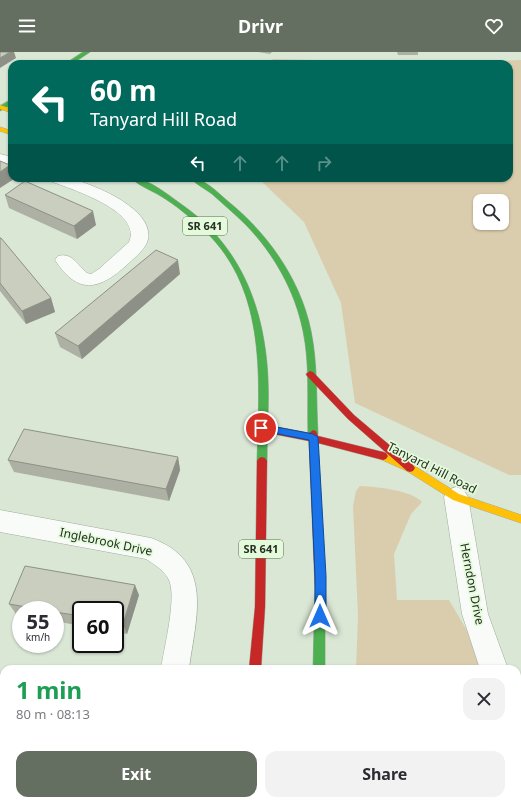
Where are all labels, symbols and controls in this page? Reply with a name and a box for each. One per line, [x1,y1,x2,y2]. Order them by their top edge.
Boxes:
text: Drivr [238,14,283,38]
icon: menu [16,15,38,37]
icon: heart [483,15,505,37]
text: 60 m [90,71,157,109]
icon: left [24,76,76,128]
text: Tanyard Hill Road [90,107,237,131]
icon: left [187,152,209,174]
icon: ahead [229,152,251,174]
icon: ahead [271,152,293,174]
icon: right [313,152,335,174]
map controls [473,194,509,230]
button: search [473,194,509,230]
road number: SR 641 [183,217,227,235]
pin [244,411,278,445]
icon: arrive [250,417,272,439]
street label: Tanyard Hill Road [385,438,480,497]
street label: Inglebrook Drive [58,523,154,560]
road number: SR 641 [239,540,283,558]
street label: Herndon Drive [456,542,489,626]
position arrow [299,595,341,637]
speed limit sign: 60 [72,601,124,653]
text: 55 [27,608,49,635]
text: km/h [26,630,50,644]
text: 1 min [16,673,82,706]
button: close [463,678,505,720]
text: 80 m · 08:13 [16,705,90,723]
button: Exit [16,751,257,797]
button: Share [265,751,505,797]

